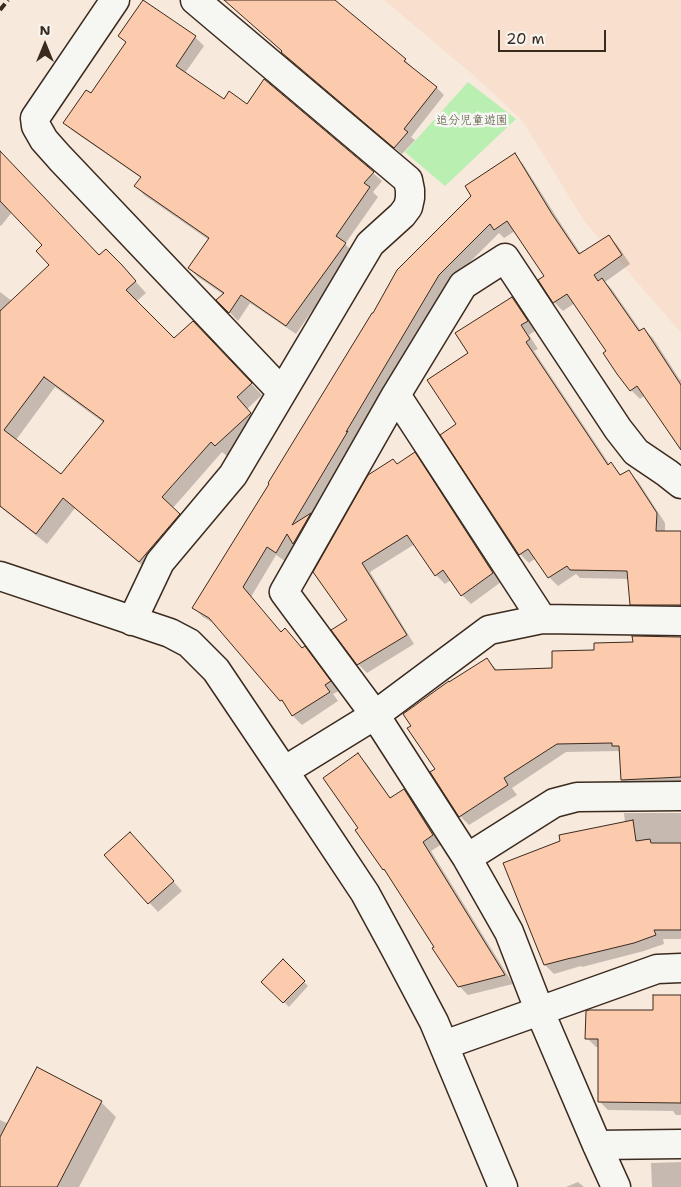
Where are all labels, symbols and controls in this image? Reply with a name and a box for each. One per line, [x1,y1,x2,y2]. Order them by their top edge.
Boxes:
north arrow [20,20,70,70]
scale bar [501,20,608,52]
text: N [39,21,51,39]
text: 20 m [506,29,545,49]
park label: 追分児童遊園 [436,114,508,128]

